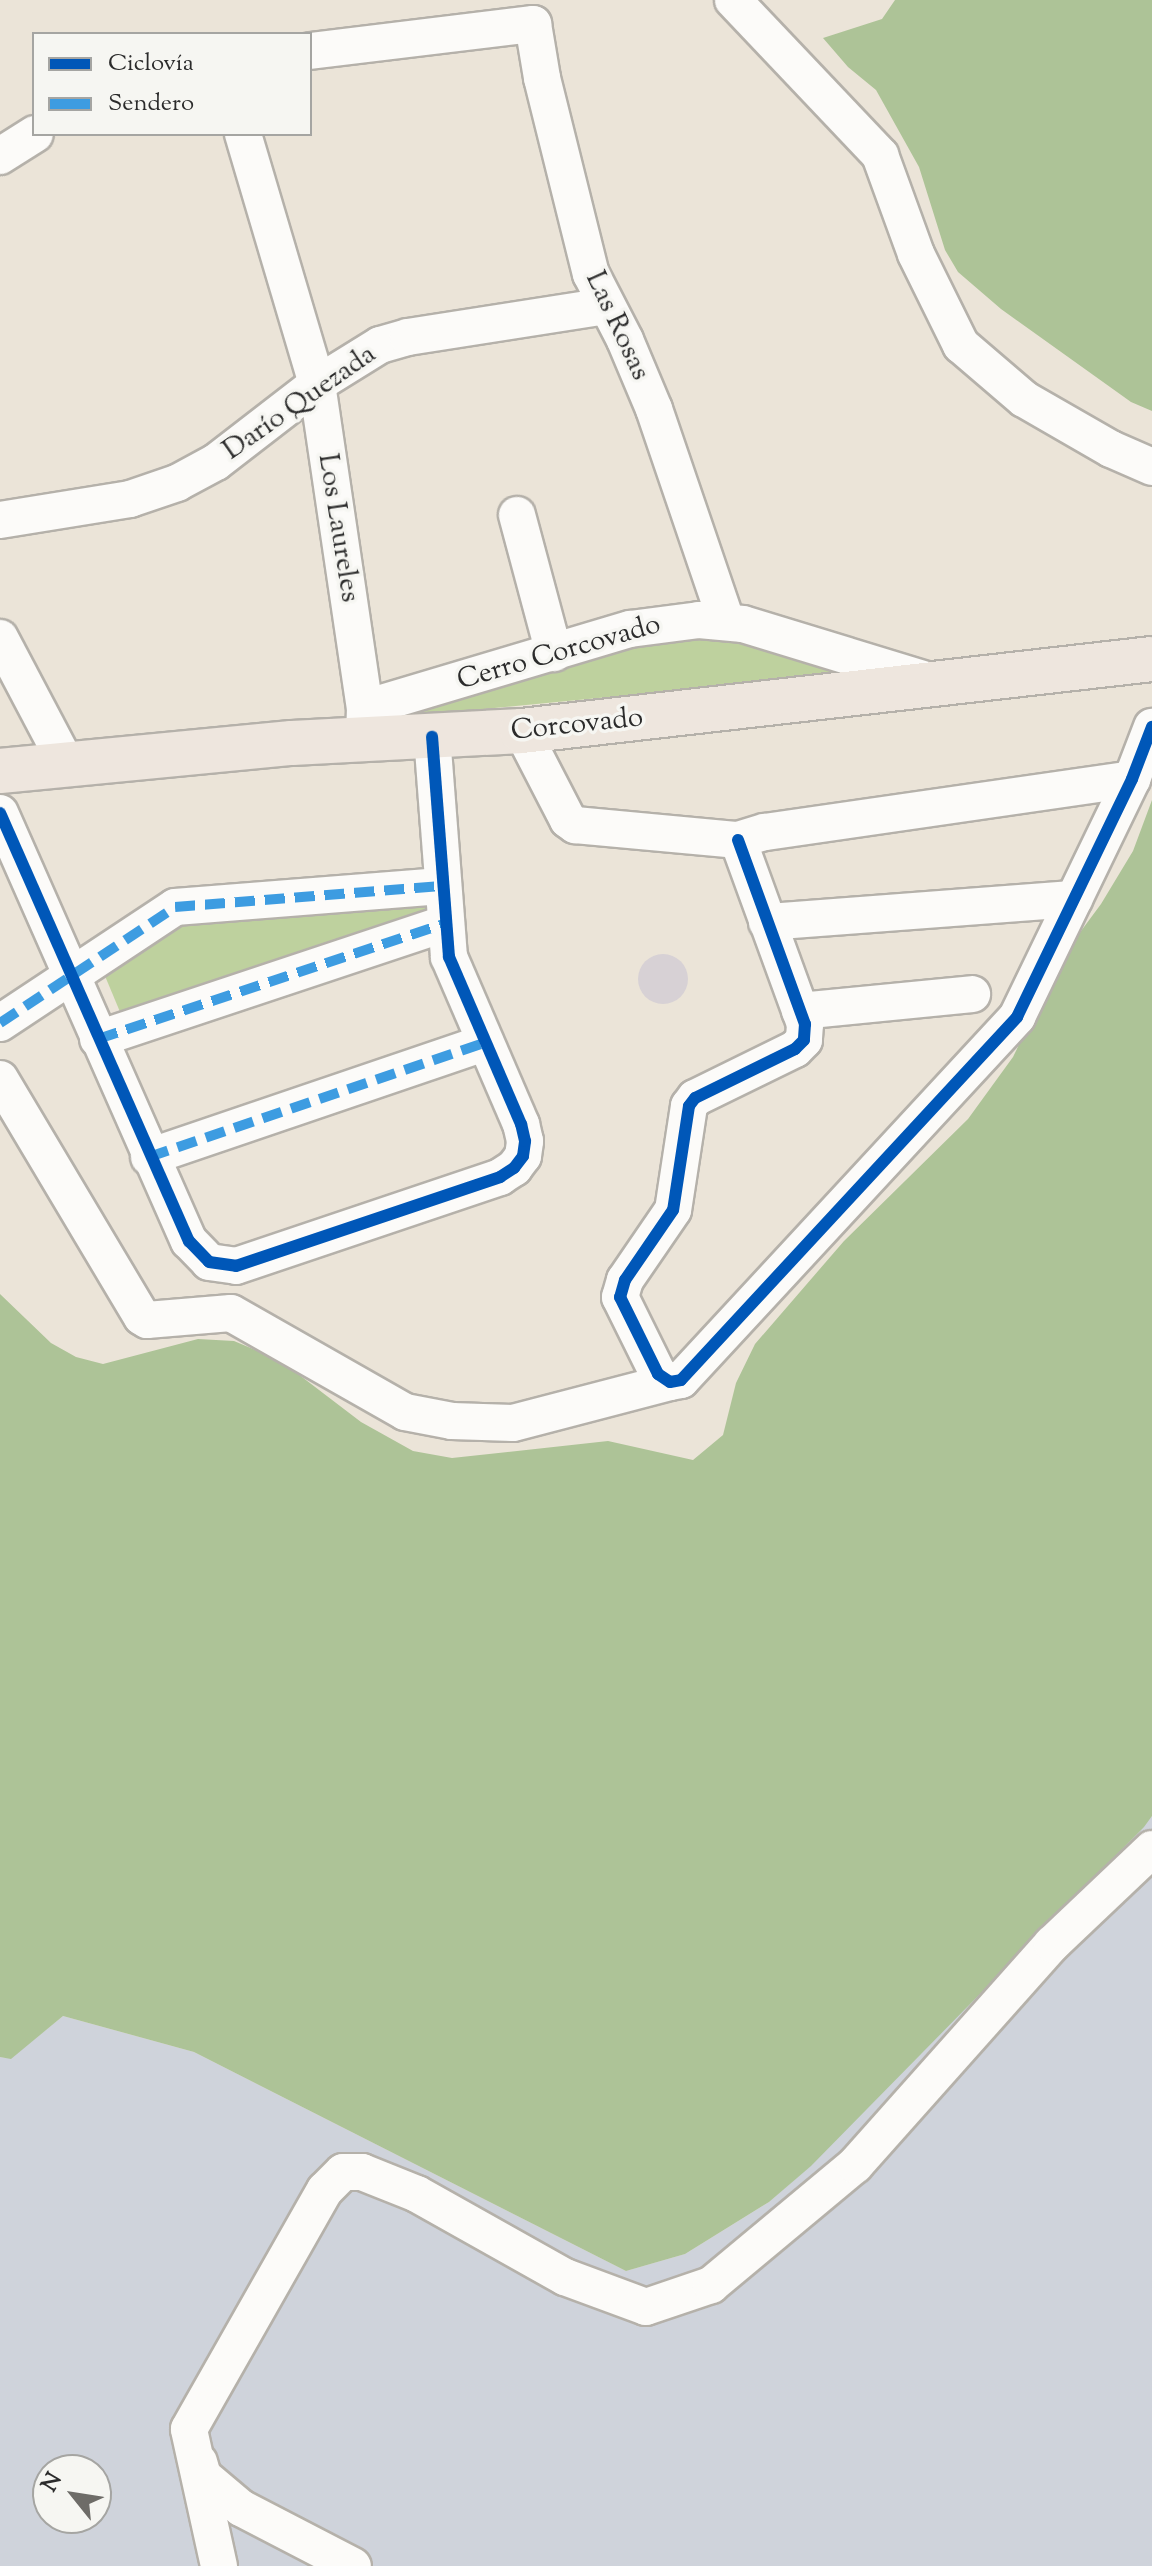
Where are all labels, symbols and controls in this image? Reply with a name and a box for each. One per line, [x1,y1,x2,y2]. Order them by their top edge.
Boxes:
legend [32,32,312,136]
text: Ciclovía [108,47,194,81]
text: Sendero [108,87,194,121]
street label: Las Rosas [577,266,657,386]
street label: Darío Quezada [217,338,383,468]
street label: Los Laureles [310,451,366,605]
street label: Cerro Corcovado [453,608,665,698]
street label: Corcovado [509,701,645,749]
north arrow [32,2454,112,2534]
text: N [35,2467,71,2499]

